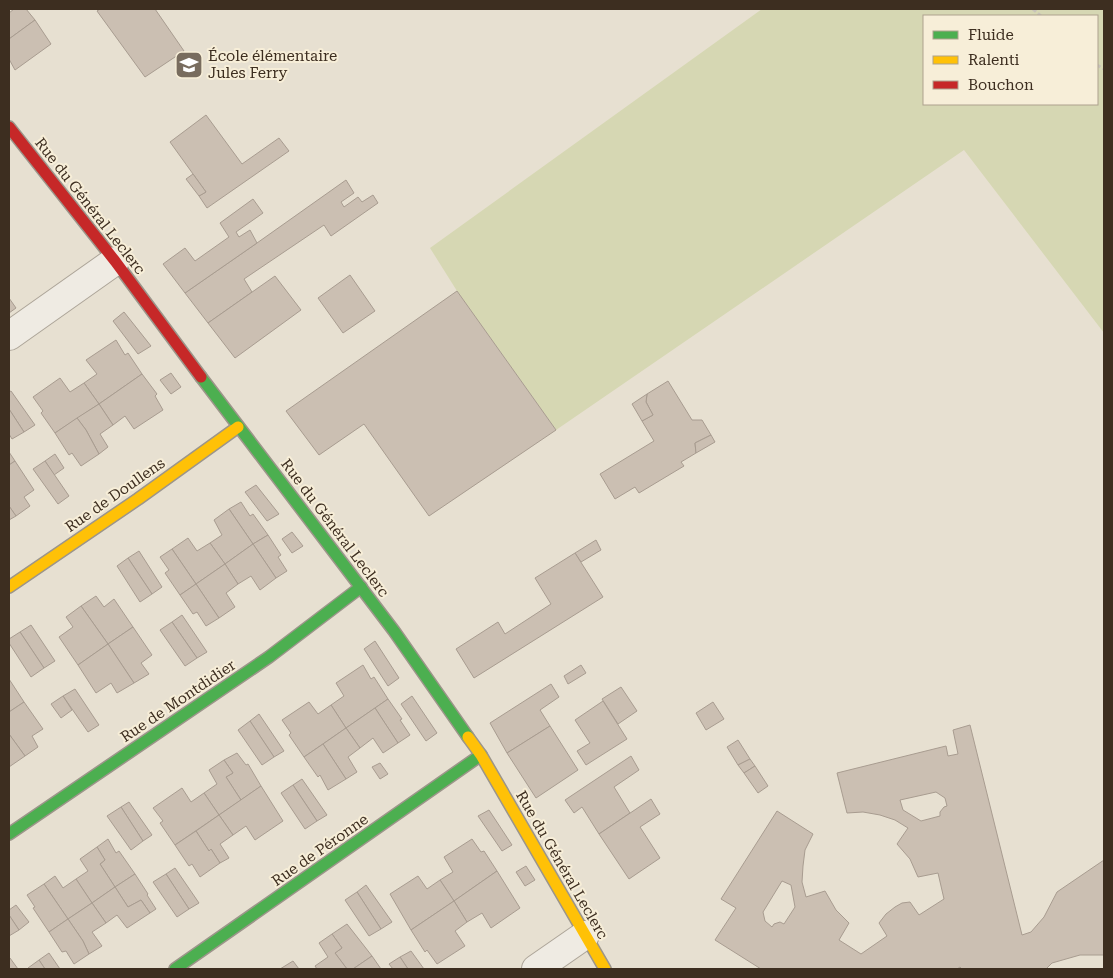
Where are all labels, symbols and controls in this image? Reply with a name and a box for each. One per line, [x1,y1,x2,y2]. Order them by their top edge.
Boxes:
legend [923,15,1098,105]
text: Fluide [968,26,1014,44]
place label: École élémentaire Jules Ferry [208,47,337,82]
school or university icon: École élémentaire Jules Ferry [174,50,204,80]
text: Ralenti [968,51,1020,69]
text: Bouchon [968,76,1034,94]
street label: Rue du Général Leclerc [31,134,149,278]
street label: Rue de Doullens [62,454,168,536]
street label: Rue du Général Leclerc [277,455,393,601]
street label: Rue de Montdidier [117,656,239,746]
street label: Rue du Général Leclerc [512,788,612,942]
street label: Rue de Péronne [268,810,372,890]

